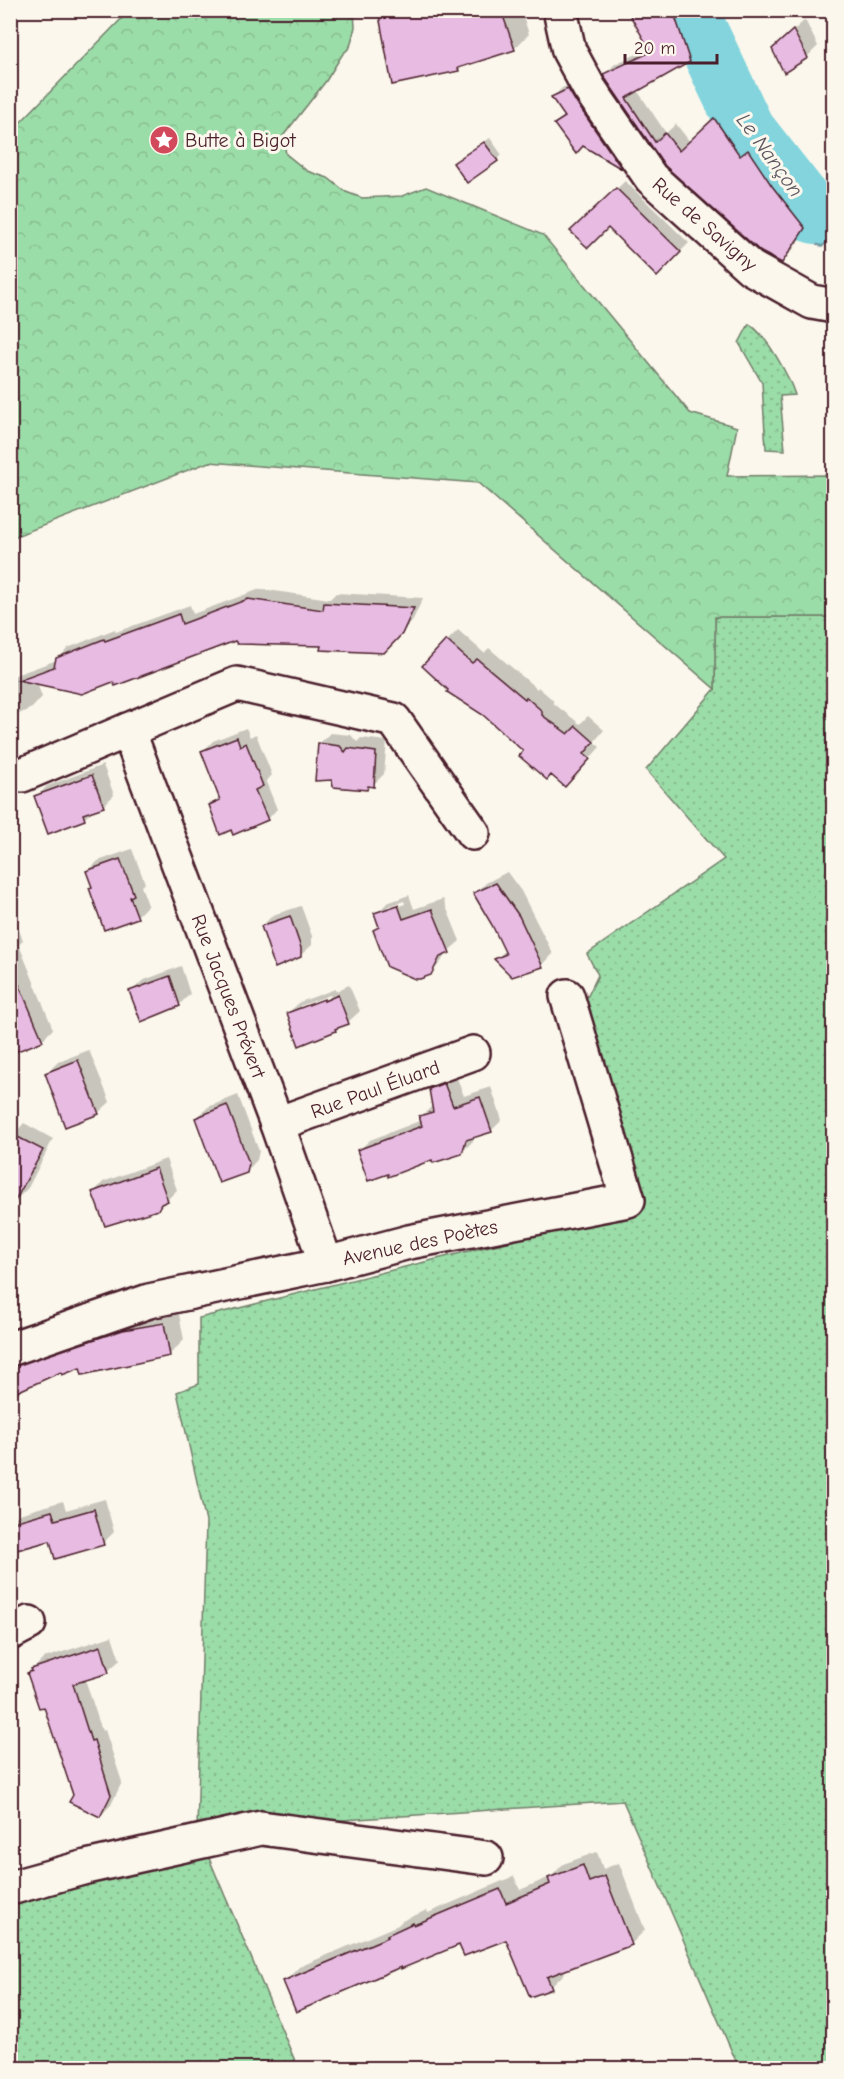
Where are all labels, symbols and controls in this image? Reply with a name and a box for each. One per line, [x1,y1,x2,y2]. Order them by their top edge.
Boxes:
scale bar [625,27,716,65]
text: 20 m [634,38,675,59]
water label: Le Nançon [732,109,808,201]
place icon: Butte à Bigot [148,124,180,156]
place label: Butte à Bigot [185,129,297,152]
street label: Rue de Savigny [648,173,762,276]
street label: Rue Jacques Prévert [187,911,271,1083]
street label: Rue Paul Éluard [307,1055,443,1123]
street label: Avenue des Poètes [341,1215,500,1270]

